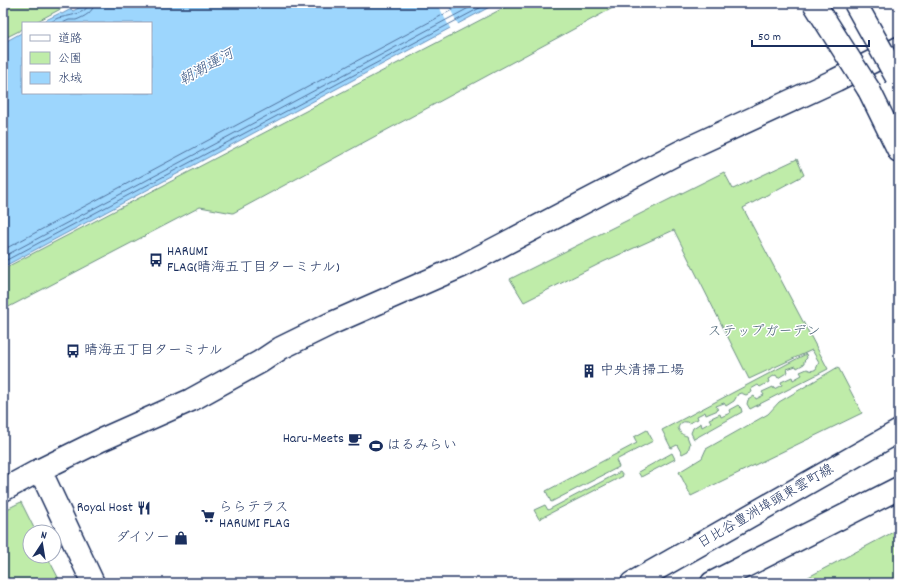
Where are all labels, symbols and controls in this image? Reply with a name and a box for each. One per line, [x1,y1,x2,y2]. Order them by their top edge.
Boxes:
legend [22,22,152,94]
scale bar [752,22,869,48]
text: 50 m [758,29,781,46]
text: 道路 [58,31,82,48]
water label: 朝潮運河 [175,43,240,92]
text: 公園 [58,51,82,68]
text: 水域 [58,71,82,88]
place label: HARUMI FLAG(晴海五丁目ターミナル) [167,242,340,278]
bus stop icon: HARUMI FLAG(晴海五丁目ターミナル) [148,252,164,268]
park label: ステップガーデン [708,322,820,342]
place label: 晴海五丁目ターミナル [84,341,223,361]
bus stop icon: 晴海五丁目ターミナル [65,343,81,359]
place label: 中央清掃工場 [600,361,684,381]
building icon: 中央清掃工場 [581,363,597,379]
place label: Haru-Meets [283,429,344,449]
cafe icon: Haru-Meets [347,431,363,447]
place label: はるみらい [387,436,457,456]
sports icon: はるみらい [368,438,384,454]
street label: 日比谷豊洲埠頭東雲町線 [694,460,838,554]
place label: Royal Host [77,498,133,518]
place label: ららテラス HARUMI FLAG [219,498,290,534]
restaurant icon: Royal Host [136,500,152,516]
supermarket icon: ららテラス HARUMI FLAG [200,508,216,524]
north arrow [22,524,62,564]
text: N [39,528,49,545]
place label: ダイソー [115,528,170,548]
shop icon: ダイソー [173,530,189,546]

